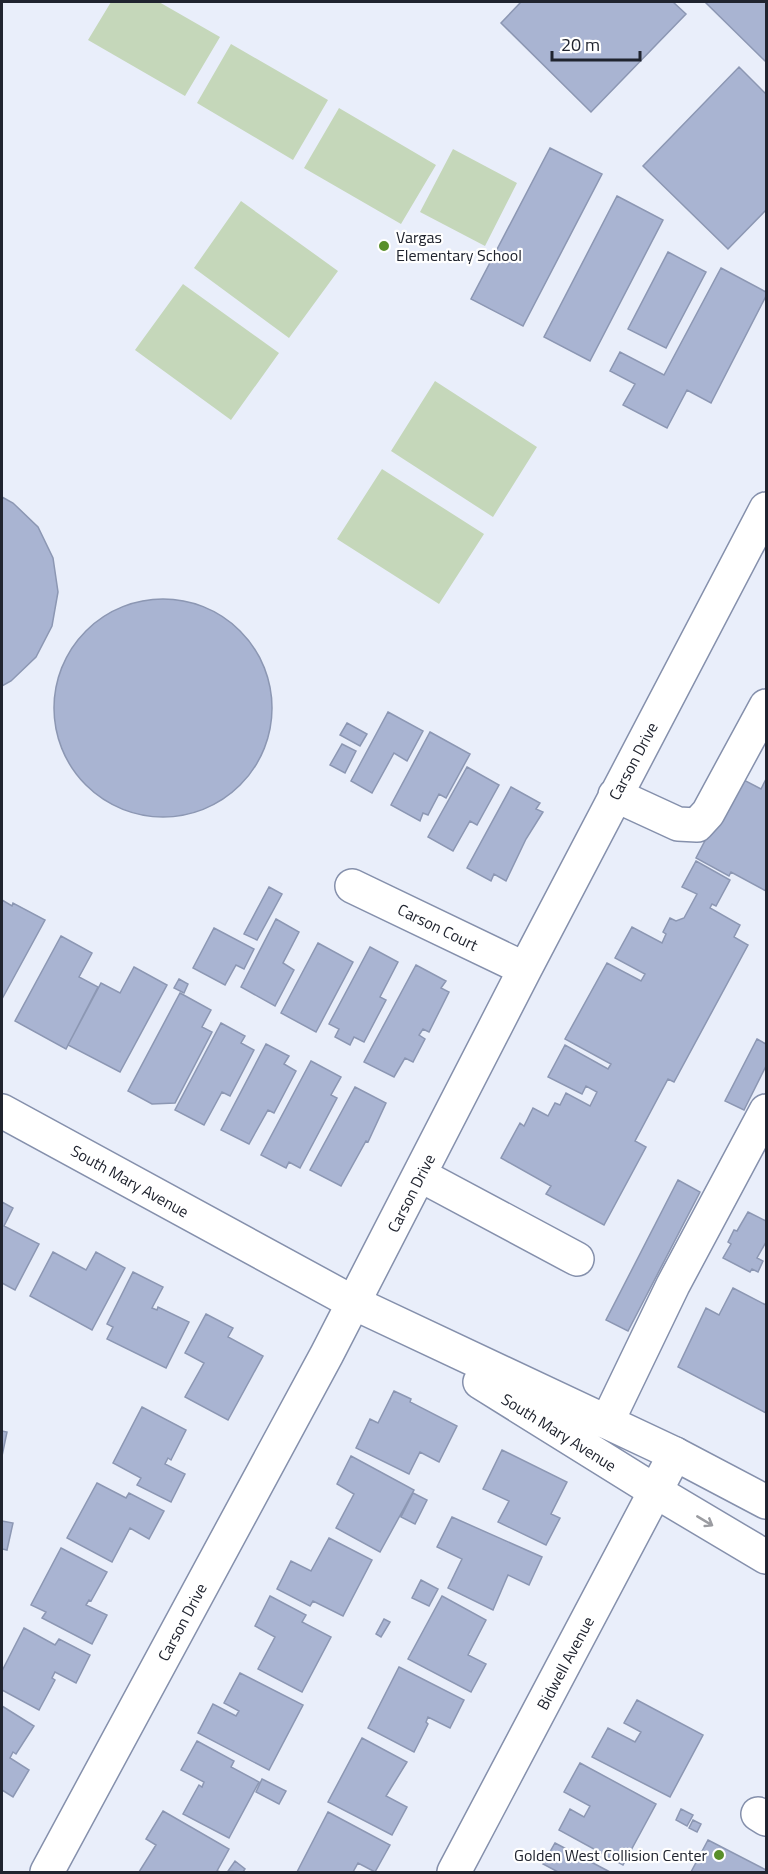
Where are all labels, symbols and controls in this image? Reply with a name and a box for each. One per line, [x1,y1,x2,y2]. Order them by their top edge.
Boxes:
scale bar [552,24,640,62]
text: 20 m [561,31,600,58]
place label: Vargas Elementary School [396,225,522,267]
marker: Vargas Elementary School [377,239,391,253]
street label: Carson Drive [602,718,664,804]
street label: Carson Court [394,897,483,957]
street label: South Mary Avenue [67,1139,193,1223]
street label: Carson Drive [381,1150,441,1236]
street label: South Mary Avenue [497,1387,621,1477]
one-way arrow [696,1515,713,1527]
street label: Carson Drive [151,1579,213,1665]
street label: Bidwell Avenue [530,1612,600,1714]
place label: Golden West Collision Center [514,1843,707,1867]
marker: Golden West Collision Center [712,1848,726,1862]

